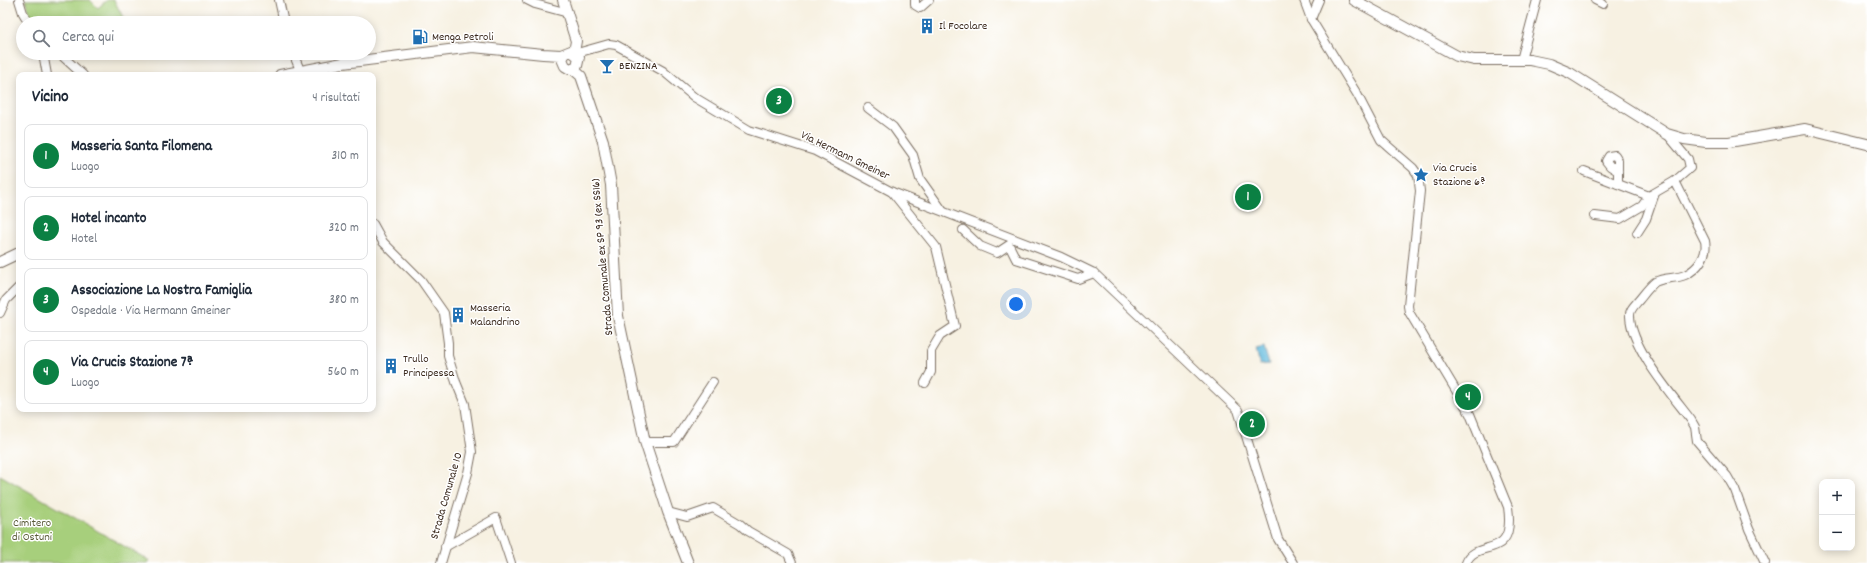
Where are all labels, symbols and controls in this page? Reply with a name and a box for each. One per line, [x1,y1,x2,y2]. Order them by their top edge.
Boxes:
search box [16,16,376,60]
building icon: Il Focolare [918,17,936,35]
place label: Il Focolare [939,18,987,35]
icon: search [30,27,52,49]
text: Cerca qui [62,27,114,49]
fuel station icon: Menga Petroli [411,28,429,46]
place label: Menga Petroli [432,29,494,46]
bar icon: BENZINA [598,57,616,75]
place label: BENZINA [619,58,658,75]
text: Vicino [32,86,69,110]
pin: 3 [766,86,792,116]
text: 4 risultati [312,89,360,108]
street label: Via Hermann Gmeiner [798,127,893,185]
text: Masseria Santa Filomena [71,136,212,158]
text: 1 [45,147,47,166]
text: 310 m [331,147,359,166]
text: Luogo [71,158,99,177]
place label: Via Crucis Stazione 6ª [1433,160,1486,191]
place icon: Via Crucis Stazione 6ª [1412,166,1430,184]
street label: Strada Comunale ex SP 93 (ex SS16) [588,178,618,336]
pin: 1 [1235,182,1261,212]
text: Hotel incanto [71,208,146,230]
text: 2 [43,219,49,238]
text: 320 m [329,219,359,238]
text: Hotel [71,230,97,249]
text: Associazione La Nostra Famiglia [71,280,252,302]
text: 3 [43,291,49,310]
text: 380 m [329,291,359,310]
your location [1006,294,1026,314]
place label: Masseria Malandrino [470,300,520,331]
text: Ospedale · Via Hermann Gmeiner [71,302,231,321]
building icon: Masseria Malandrino [449,306,467,324]
place label: Trullo Principessa [403,351,455,382]
text: Via Crucis Stazione 7ª [71,352,194,374]
building icon: Trullo Principessa [382,357,400,375]
text: 4 [43,363,49,382]
text: 560 m [328,363,359,382]
text: Luogo [71,374,99,393]
pin: 4 [1455,382,1481,412]
pin: 2 [1239,409,1265,439]
street label: Strada Comunale 10 [426,451,468,541]
map controls [1819,479,1855,551]
button: + [1819,479,1855,515]
park label: Cimitero di Ostuni [12,515,52,546]
button: − [1819,515,1855,551]

